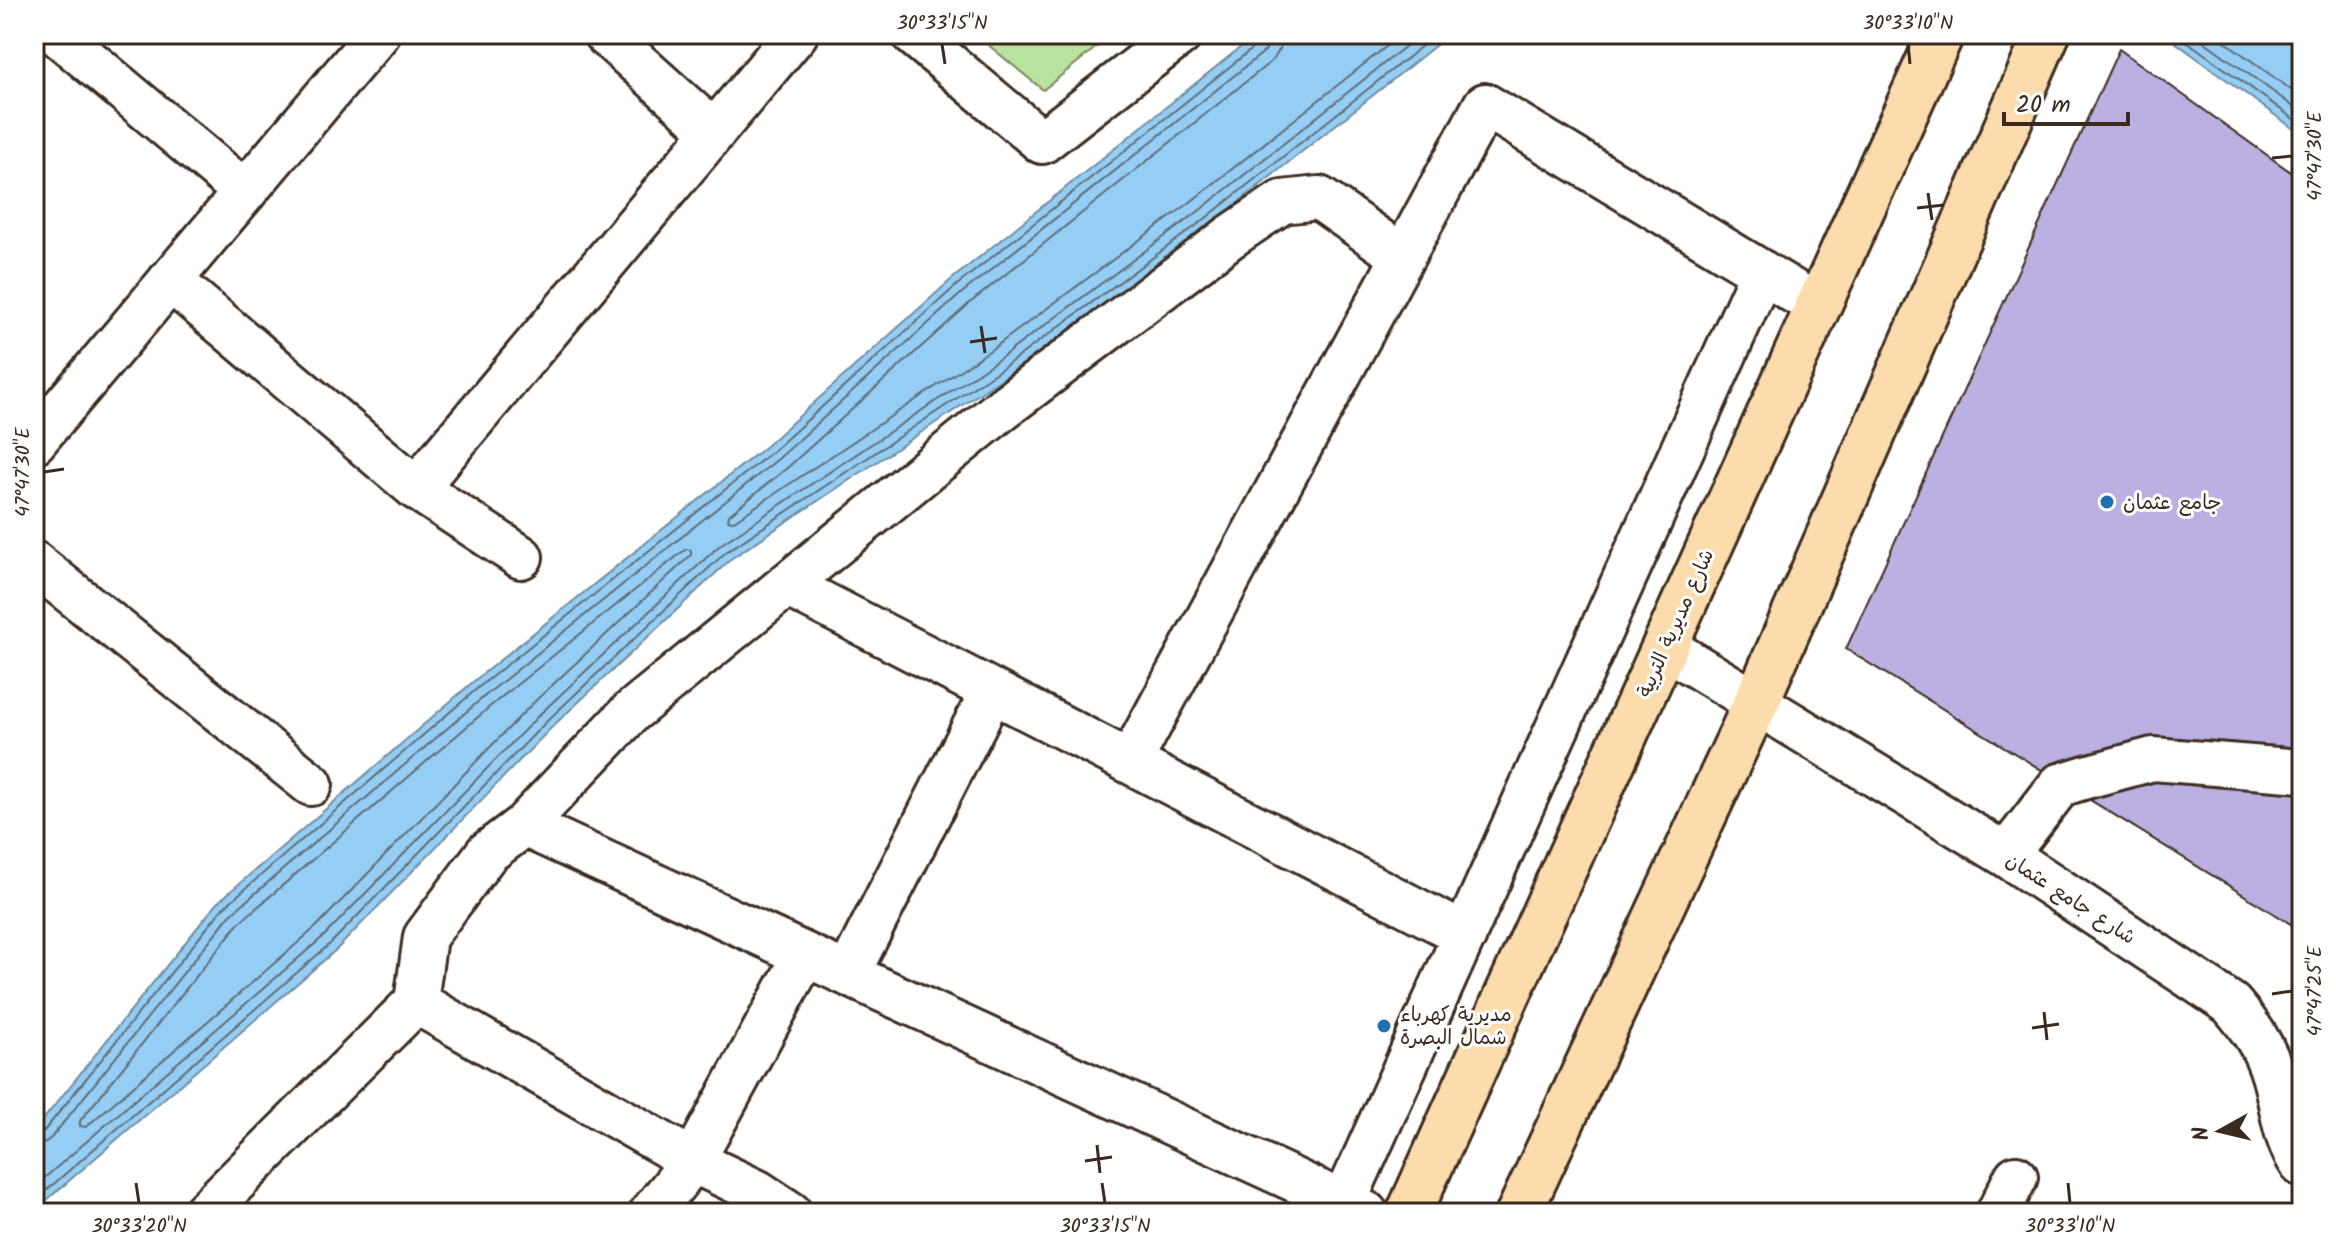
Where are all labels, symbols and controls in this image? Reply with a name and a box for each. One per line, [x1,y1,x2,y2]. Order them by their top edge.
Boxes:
text: 30°33'15"N [896,8,988,40]
text: 30°33'10"N [1863,8,1953,40]
scale bar [2004,76,2128,126]
text: 20 m [2016,86,2071,125]
text: 47°47'30"E [2300,110,2332,201]
text: 47°47'30"E [8,426,40,517]
place label: جامع عثمان [2123,488,2221,520]
marker: جامع عثمان [2098,493,2116,511]
street label: شارع مديرية التربية [1630,544,1724,703]
street label: شارع جامع عثمان [1998,846,2141,954]
text: 47°47'25"E [2300,944,2332,1036]
place label: مديرية كهرباء شمال البصرة [1400,1000,1512,1055]
marker: مديرية كهرباء شمال البصرة [1375,1017,1393,1035]
north arrow [2180,1091,2260,1171]
text: N [2184,1124,2221,1143]
text: 30°33'20"N [91,1211,187,1243]
text: 30°33'15"N [1059,1211,1151,1243]
text: 30°33'10"N [2025,1211,2115,1243]

